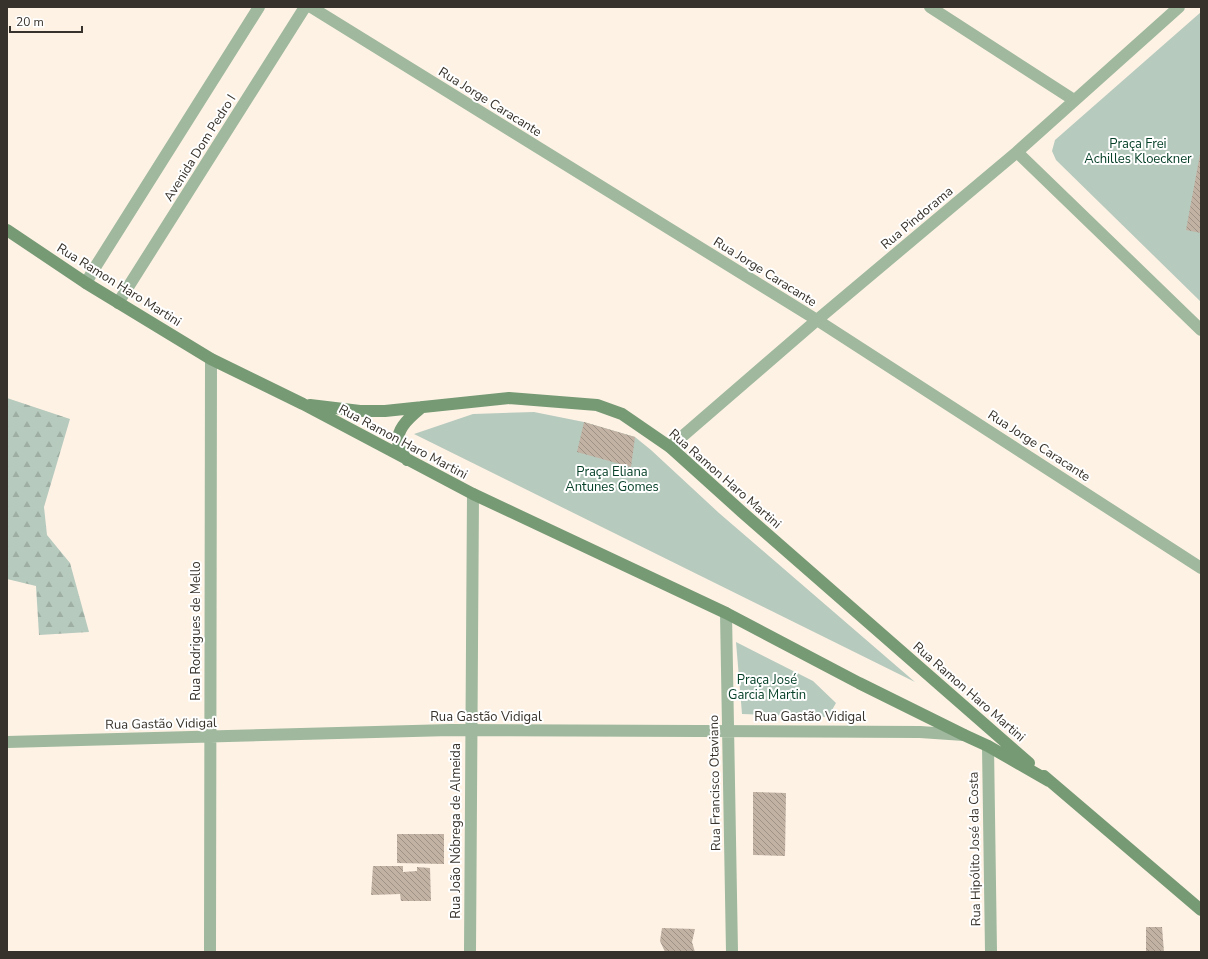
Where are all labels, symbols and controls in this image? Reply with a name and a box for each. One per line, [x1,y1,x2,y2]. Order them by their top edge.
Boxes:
scale bar [10,8,82,34]
text: 20 m [16,14,44,30]
street label: Rua Jorge Caracante [435,63,545,141]
street label: Avenida Dom Pedro I [160,91,240,205]
park label: Praça Frei Achilles Kloeckner [1084,135,1192,168]
street label: Rua Pindorama [877,182,957,254]
street label: Rua Jorge Caracante [710,233,820,311]
street label: Rua Ramon Haro Martini [53,239,185,331]
street label: Rua Ramon Haro Martini [335,400,471,484]
street label: Rua Jorge Caracante [984,406,1094,486]
street label: Rua Ramon Haro Martini [665,425,785,533]
park label: Praça Eliana Antunes Gomes [565,463,659,496]
street label: Rua Rodrigues de Mello [187,561,205,701]
street label: Rua Ramon Haro Martini [909,638,1029,746]
park label: Praça José Garcia Martin [728,671,806,704]
street label: Rua Gastão Vidigal [430,708,542,726]
street label: Rua Gastão Vidigal [754,708,866,726]
street label: Rua Gastão Vidigal [105,714,217,734]
street label: Rua Francisco Otaviano [705,715,725,851]
street label: Rua João Nóbrega de Almeida [447,743,465,919]
street label: Rua Hipólito José da Costa [965,771,985,927]

